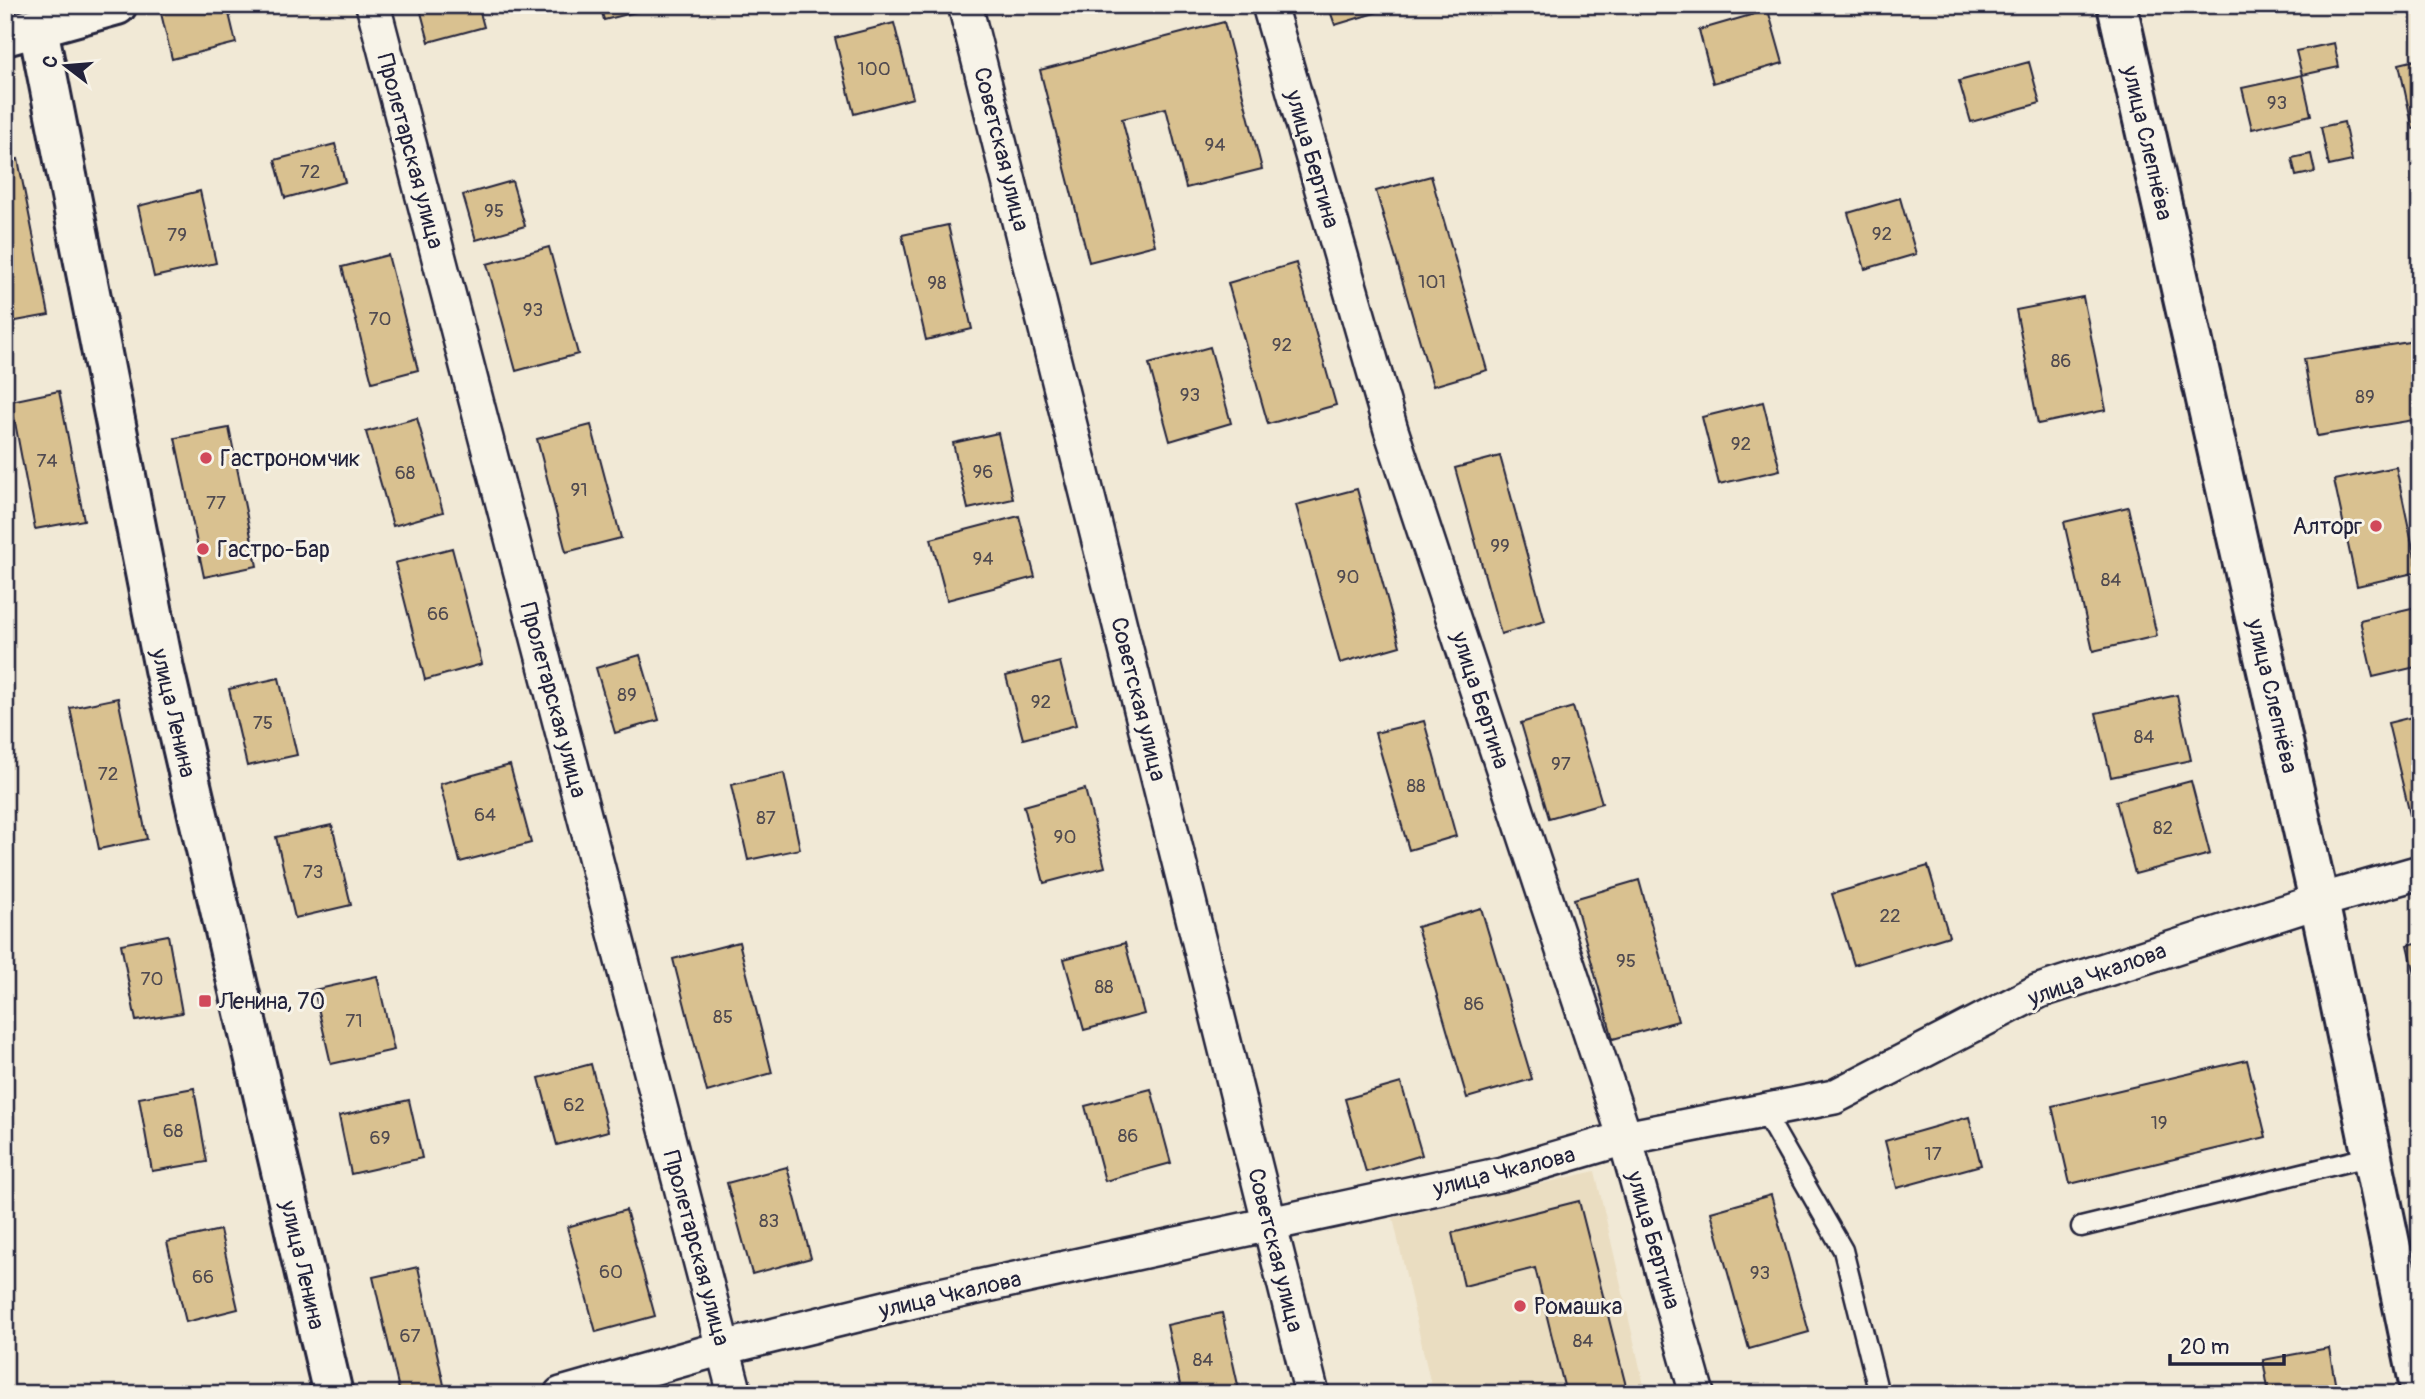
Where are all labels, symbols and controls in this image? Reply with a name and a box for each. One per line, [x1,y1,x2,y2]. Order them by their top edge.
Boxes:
north arrow [32,32,102,102]
street label: Пролетарская улица [371,50,451,252]
text: С [37,52,64,71]
house number: 100 [857,57,891,81]
street label: улица Слепнёва [2115,62,2179,223]
street label: Советская улица [967,64,1036,234]
street label: улица Бертина [1279,86,1346,231]
house number: 93 [2267,91,2287,115]
house number: 94 [1205,133,1225,157]
house number: 72 [300,160,320,184]
house number: 95 [484,199,504,223]
house number: 92 [1872,222,1892,246]
house number: 79 [167,223,187,247]
house number: 101 [1418,270,1446,294]
house number: 98 [927,271,947,295]
house number: 93 [523,298,543,322]
house number: 70 [368,307,392,331]
house number: 92 [1272,333,1292,357]
house number: 86 [2051,349,2071,373]
house number: 93 [1180,383,1200,407]
house number: 89 [2355,385,2375,409]
house number: 92 [1731,432,1751,456]
place label: Гастрономчик [220,444,361,473]
house number: 74 [36,449,58,473]
marker: Гастрономчик [198,450,214,466]
house number: 96 [973,460,993,484]
house number: 68 [395,461,415,485]
house number: 91 [570,478,588,502]
house number: 77 [206,491,226,515]
place label: Алторг [2292,512,2362,541]
marker: Алторг [2368,518,2384,534]
house number: 99 [1490,534,1510,558]
place label: Гастро-Бар [217,535,330,564]
marker: Гастро-Бар [195,541,211,557]
house number: 94 [973,547,993,571]
house number: 90 [1337,565,1359,589]
house number: 84 [2101,568,2121,592]
street label: Пролетарская улица [514,599,594,801]
house number: 66 [427,602,449,626]
street label: Советская улица [1104,614,1173,784]
street label: улица Слепнёва [2240,615,2304,776]
street label: улица Бертина [1444,627,1516,772]
street label: улица Ленина [144,645,202,780]
house number: 89 [617,683,637,707]
house number: 92 [1031,690,1051,714]
house number: 75 [253,711,273,735]
house number: 84 [2134,725,2154,749]
house number: 97 [1551,752,1571,776]
house number: 72 [98,762,118,786]
house number: 88 [1406,774,1426,798]
house number: 64 [474,803,496,827]
house number: 87 [756,806,776,830]
house number: 82 [2153,816,2173,840]
house number: 90 [1054,825,1076,849]
house number: 73 [303,860,323,884]
house number: 22 [1879,904,1901,928]
street label: улица Чкалова [2023,936,2170,1013]
house number: 95 [1616,949,1636,973]
house number: 70 [140,967,164,991]
house number: 88 [1094,975,1114,999]
place label: Ленина, 70 [218,987,325,1016]
house number: 86 [1464,992,1484,1016]
marker: Ленина, 70 [197,993,213,1009]
house number: 85 [713,1005,733,1029]
house number: 71 [345,1009,363,1033]
house number: 62 [563,1093,585,1117]
house number: 19 [2150,1111,2168,1135]
house number: 68 [163,1119,183,1143]
house number: 86 [1118,1124,1138,1148]
house number: 69 [370,1126,390,1150]
street label: улица Чкалова [1429,1140,1578,1203]
house number: 17 [1924,1142,1942,1166]
street label: Пролетарская улица [657,1147,737,1349]
street label: Советская улица [1241,1165,1310,1335]
street label: улица Бертина [1620,1167,1687,1312]
street label: улица Ленина [273,1197,331,1332]
house number: 83 [759,1209,779,1233]
house number: 60 [599,1260,623,1284]
house number: 93 [1750,1261,1770,1285]
street label: улица Чкалова [875,1264,1024,1325]
house number: 66 [192,1265,214,1289]
place label: Ромашка [1534,1292,1622,1321]
marker: Ромашка [1512,1298,1528,1314]
scale bar [2170,1322,2283,1366]
house number: 67 [400,1324,420,1348]
house number: 84 [1573,1329,1593,1353]
text: 20 m [2180,1334,2229,1361]
house number: 84 [1193,1348,1213,1372]

